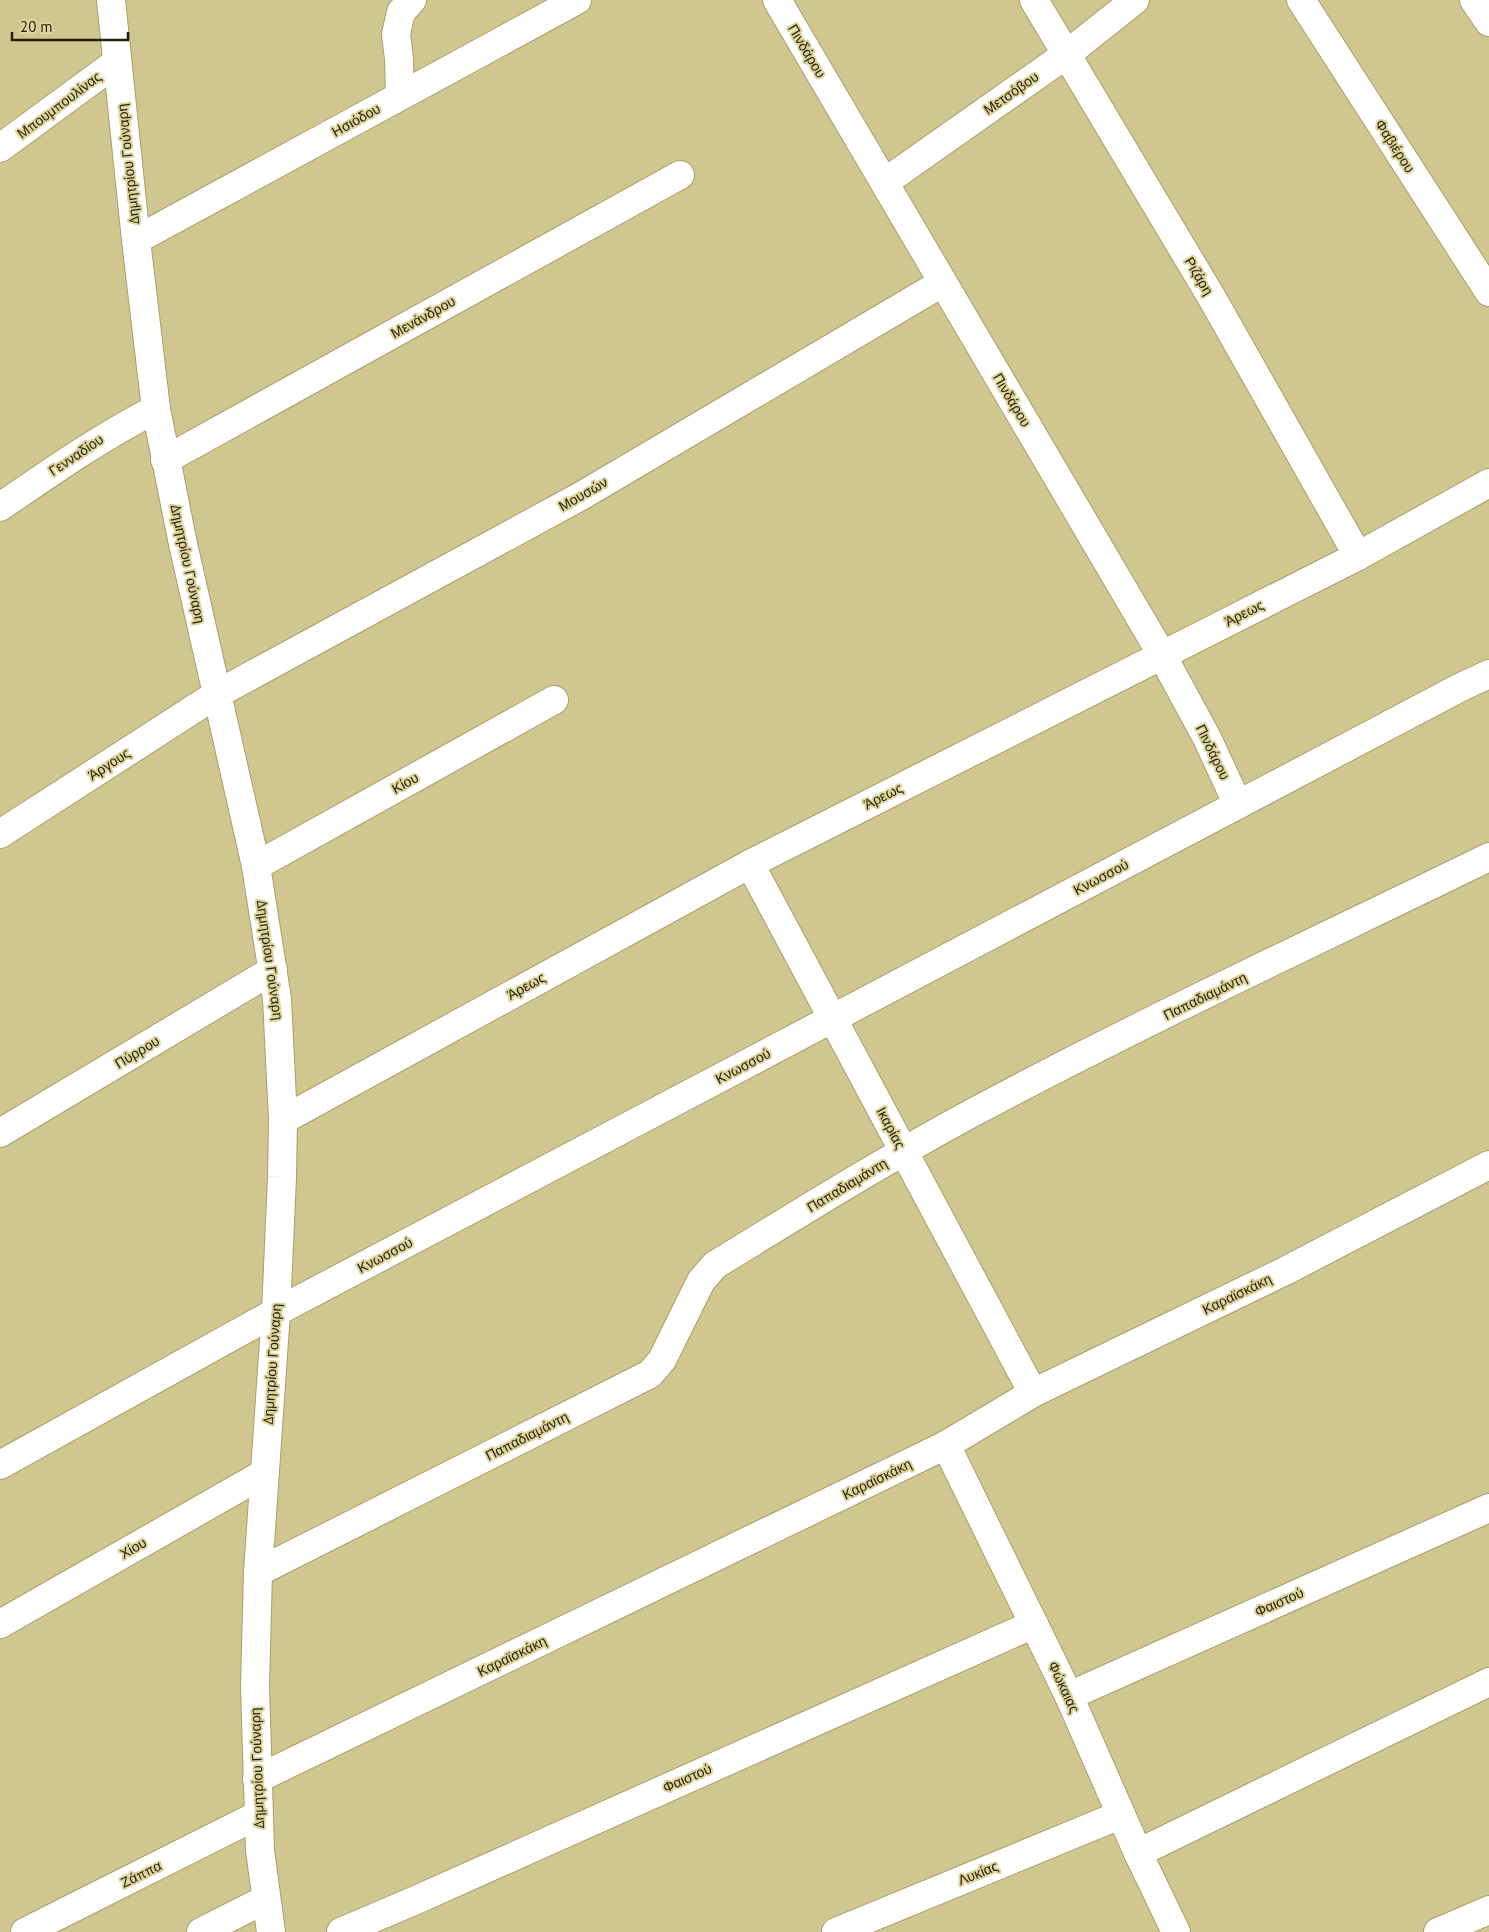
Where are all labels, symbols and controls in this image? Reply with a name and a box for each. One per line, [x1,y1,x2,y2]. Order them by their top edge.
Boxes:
scale bar [12,10,129,42]
text: 20 m [20,17,53,36]
street label: Πινδάρου [784,21,830,81]
street label: Μπουμπουλίνας [13,67,105,143]
street label: Μετσόβου [980,68,1042,118]
street label: Ησιόδου [329,99,383,141]
street label: Δημητρίου Γούναρη [113,103,143,225]
street label: Φαβιέρου [1371,116,1419,176]
street label: Ριζάρη [1181,254,1217,298]
street label: Μενάνδρου [387,292,459,342]
street label: Πινδάρου [989,370,1035,430]
street label: Γενναδίου [45,430,107,480]
street label: Μουσών [555,473,611,515]
street label: Δημητρίου Γούναρη [167,503,209,625]
street label: Άρεως [1222,596,1267,630]
street label: Πινδάρου [1192,721,1234,783]
street label: Άργους [85,744,134,784]
street label: Κίου [388,768,422,798]
street label: Άρεως [861,779,906,813]
street label: Κνωσσού [1070,855,1132,899]
street label: Δημητρίου Γούναρη [253,899,287,1021]
street label: Άρεως [504,968,549,1004]
street label: Παπαδιαμάντη [1160,968,1250,1024]
street label: Πύρρου [111,1032,163,1072]
street label: Κνωσσού [712,1044,774,1088]
street label: Ικαρίας [873,1104,910,1152]
street label: Παπαδιαμάντη [803,1154,891,1216]
street label: Κνωσσού [354,1233,416,1277]
street label: Καραϊσκάκη [1199,1270,1275,1318]
street label: Δημητρίου Γούναρη [259,1303,285,1425]
street label: Παπαδιαμάντη [482,1407,572,1465]
street label: Καραϊσκάκη [839,1455,915,1503]
street label: Χίου [116,1533,150,1563]
street label: Φαιστού [1252,1583,1306,1621]
street label: Καραϊσκάκη [474,1632,550,1680]
street label: Φώκαιας [1044,1658,1084,1716]
street label: Δημητρίου Γούναρη [246,1707,268,1829]
street label: Φαιστού [660,1759,714,1797]
street label: Ζάππα [118,1856,164,1892]
street label: Λυκίας [955,1857,1001,1889]

